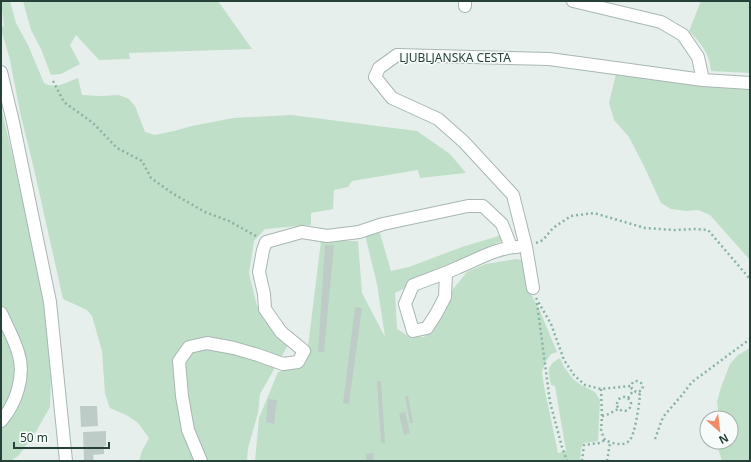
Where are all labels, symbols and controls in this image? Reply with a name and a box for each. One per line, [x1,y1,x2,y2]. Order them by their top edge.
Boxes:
street label: LJUBLJANSKA CESTA [399,49,511,66]
north arrow [699,410,739,450]
scale bar [14,424,109,450]
text: 50 m [20,429,48,446]
text: N [716,431,731,448]

